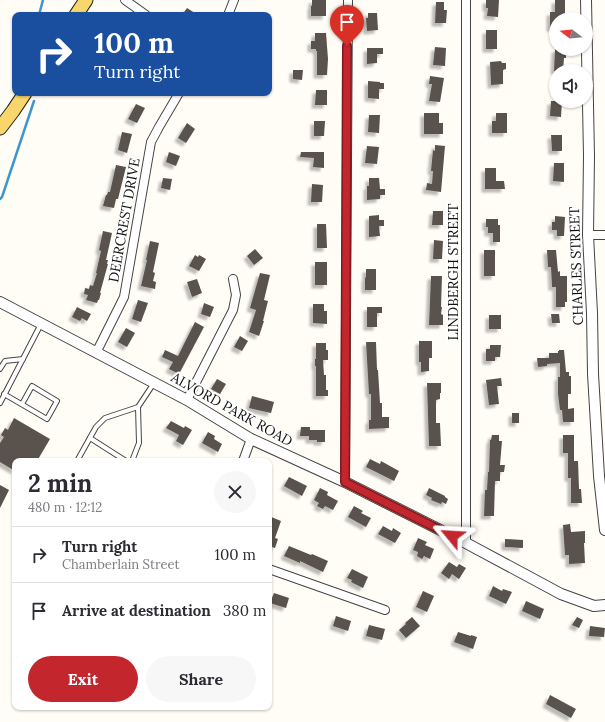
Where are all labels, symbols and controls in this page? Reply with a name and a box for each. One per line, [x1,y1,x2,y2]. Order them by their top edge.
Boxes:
pin [330,5,364,46]
icon: arrive [336,11,358,33]
north arrow [549,12,593,56]
map controls [549,12,593,108]
text: 100 m [94,25,174,61]
icon: right [28,28,80,80]
text: Turn right [94,60,180,83]
button: sound [549,64,593,108]
street label: DEERCREST DRIVE [104,156,144,284]
street label: LINDBERGH STREET [444,203,462,341]
street label: CHARLES STREET [565,206,587,326]
street label: ALVORD PARK ROAD [167,368,296,450]
text: 2 min [28,468,92,499]
button: close [214,471,256,513]
text: 480 m · 12:12 [28,499,102,516]
position arrow [431,515,473,557]
text: Turn right [62,537,138,556]
icon: right [28,544,50,566]
text: 100 m [215,545,256,564]
text: Chamberlain Street [62,556,179,573]
icon: arrive [28,600,50,622]
text: Arrive at destination [62,601,211,620]
text: 380 m [223,601,266,620]
button: Exit [28,656,138,702]
button: Share [146,656,256,702]

